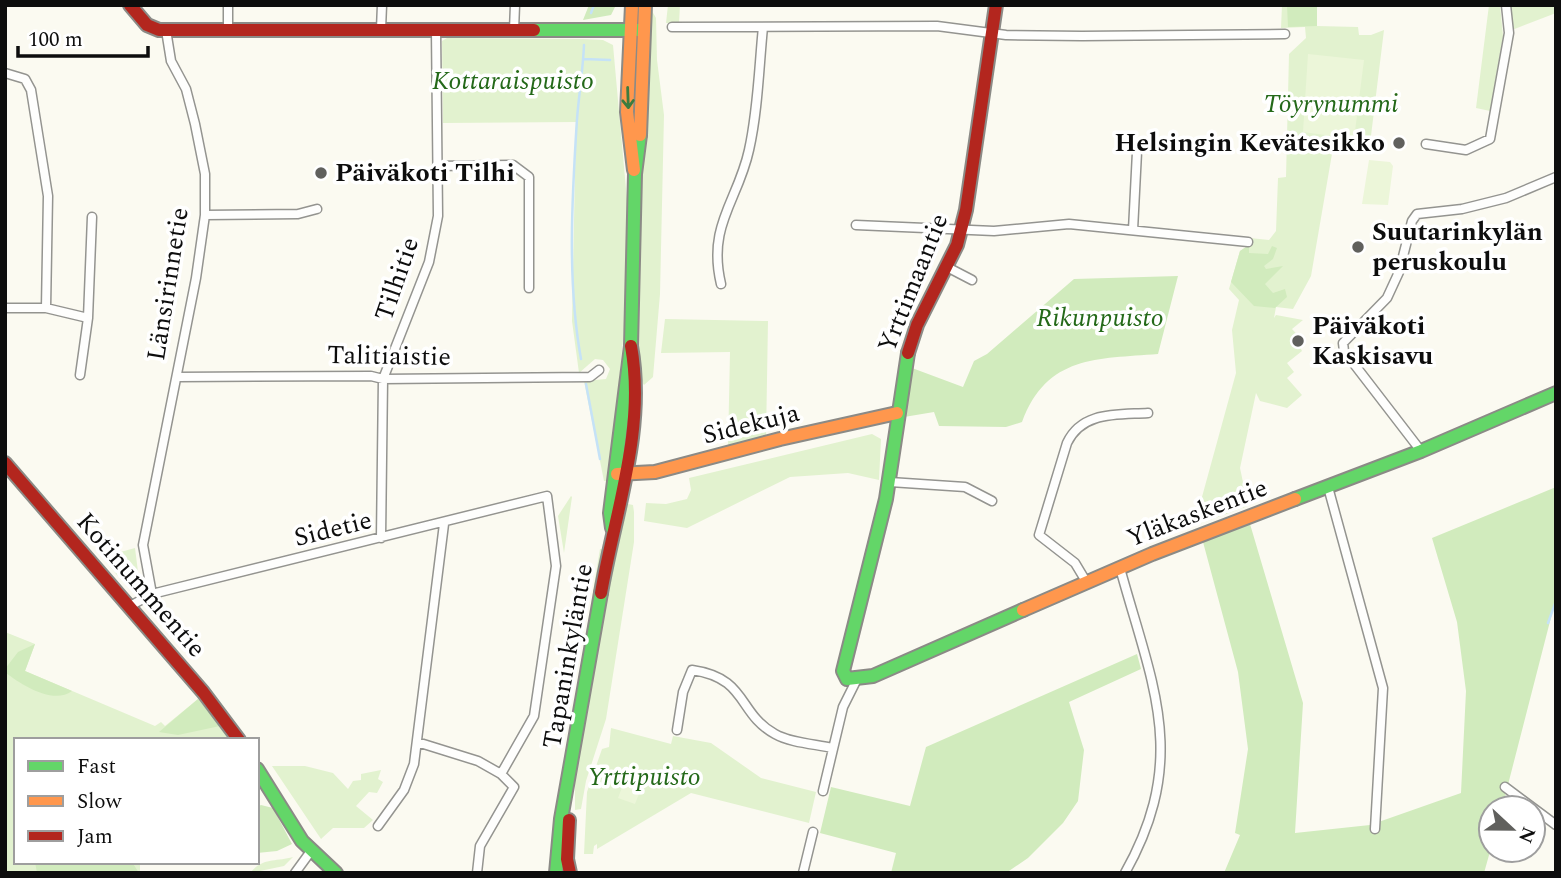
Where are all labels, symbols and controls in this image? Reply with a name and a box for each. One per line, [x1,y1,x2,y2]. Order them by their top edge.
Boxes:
scale bar [18,14,147,58]
text: 100 m [28,24,83,56]
park label: Kottaraispuisto [432,61,594,101]
park label: Töyrynummi [1263,84,1399,124]
one-way arrow [621,86,634,109]
place label: Helsingin Kevätesikko [1114,123,1385,163]
marker: Helsingin Kevätesikko [1391,135,1407,151]
place label: Päiväkoti Tilhi [335,153,515,193]
marker: Päiväkoti Tilhi [313,165,329,181]
street label: Länsirinnetie [136,204,200,364]
street label: Yrttimaantie [867,207,959,359]
place label: Suutarinkylän peruskoulu [1372,212,1543,282]
street label: Tilhitie [364,232,430,326]
marker: Suutarinkylän peruskoulu [1350,239,1366,255]
park label: Rikunpuisto [1036,298,1164,338]
place label: Päiväkoti Kaskisavu [1312,306,1433,376]
marker: Päiväkoti Kaskisavu [1290,333,1306,349]
street label: Talitiaistie [327,335,451,377]
street label: Sidekuja [698,393,804,455]
street label: Yläkaskentie [1121,468,1273,558]
street label: Sidetie [290,500,376,558]
street label: Kotinummentie [66,503,216,667]
street label: Tapaninkyläntie [532,560,604,752]
legend [14,738,259,864]
text: Fast [77,751,116,783]
park label: Yrttipuisto [587,757,701,797]
text: Slow [77,786,123,818]
north arrow [1477,794,1547,864]
text: Jam [77,821,113,853]
text: N [1510,822,1543,847]

